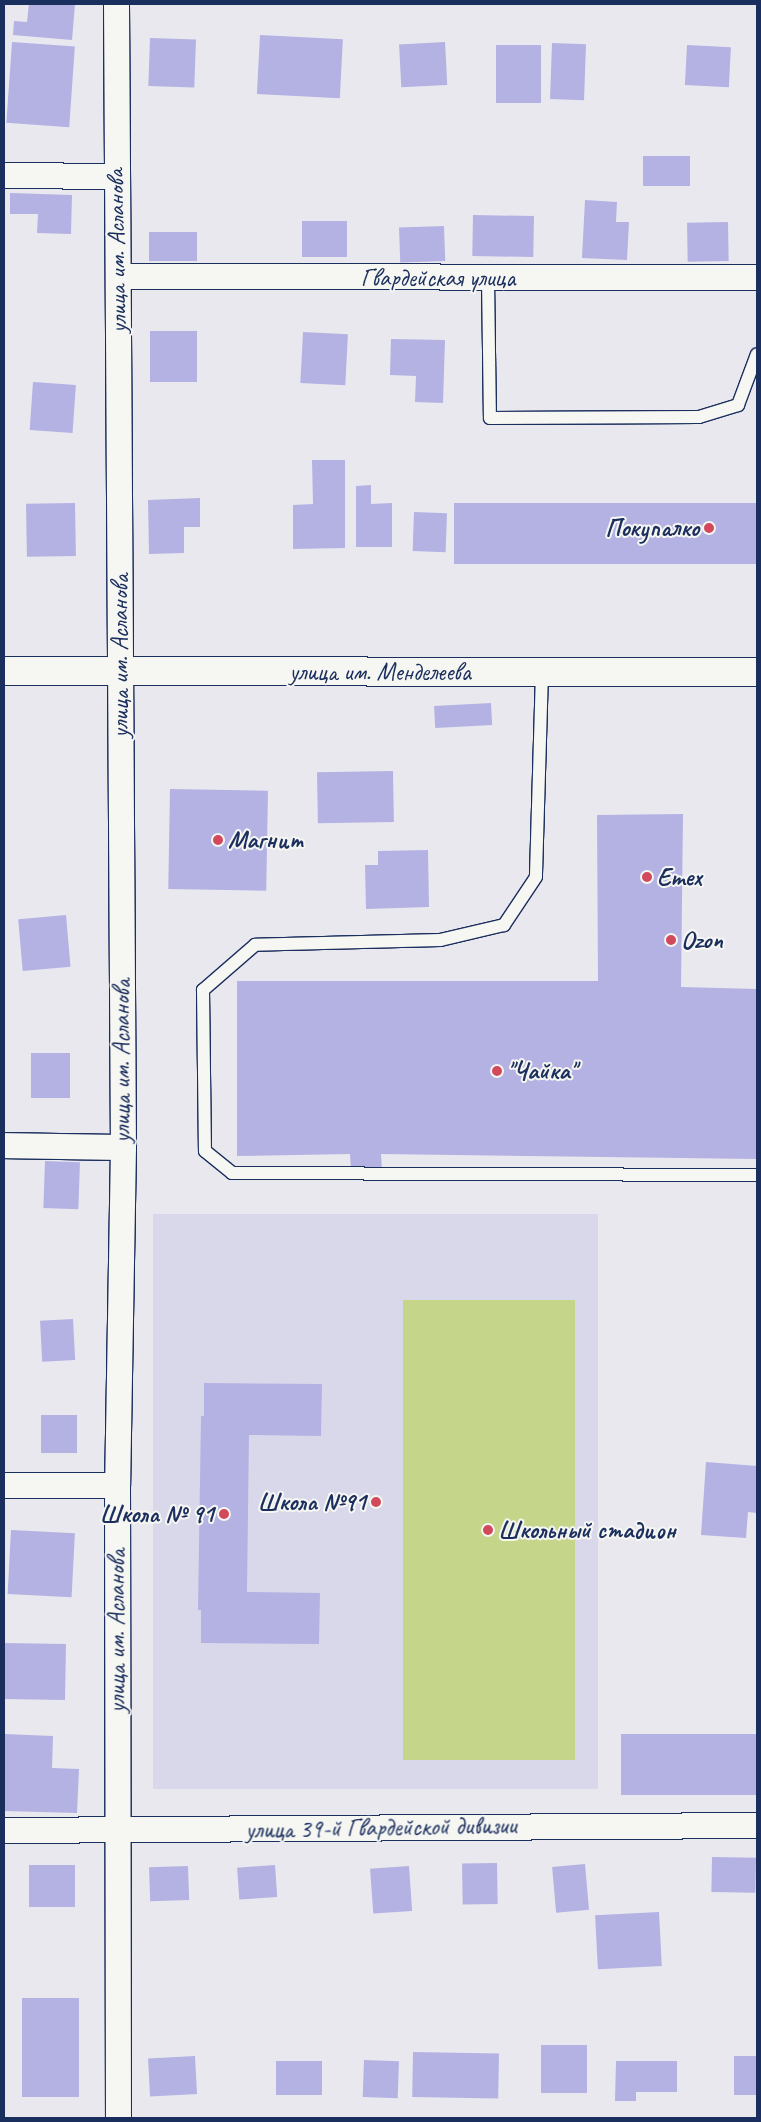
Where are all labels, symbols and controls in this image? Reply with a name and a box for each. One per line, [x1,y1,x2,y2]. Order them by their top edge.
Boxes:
street label: улица им. Асланова [101,169,133,333]
street label: Гвардейская улица [360,263,516,293]
place label: Покупалко [605,513,699,543]
marker: Покупалко [703,522,715,534]
street label: улица им. Асланова [105,574,135,738]
street label: улица им. Менделеева [289,657,471,687]
place label: Магнит [228,825,304,855]
marker: Магнит [212,834,224,846]
place label: Emex [657,862,701,892]
marker: Emex [641,871,653,883]
place label: Ozon [681,925,723,955]
marker: Ozon [665,934,677,946]
street label: улица им. Асланова [107,979,137,1143]
place label: "Чайка" [507,1056,576,1086]
marker: "Чайка" [491,1065,503,1077]
place label: Школа №91 [257,1487,366,1517]
marker: Школа №91 [370,1496,382,1508]
place label: Школа № 91 [99,1499,214,1529]
marker: Школа № 91 [218,1508,230,1520]
place label: Школьный стадион [498,1515,676,1545]
marker: Школьный стадион [482,1524,494,1536]
street label: улица им. Асланова [102,1549,132,1713]
street label: улица 39-й Гвардейской дивизии [245,1811,517,1845]

